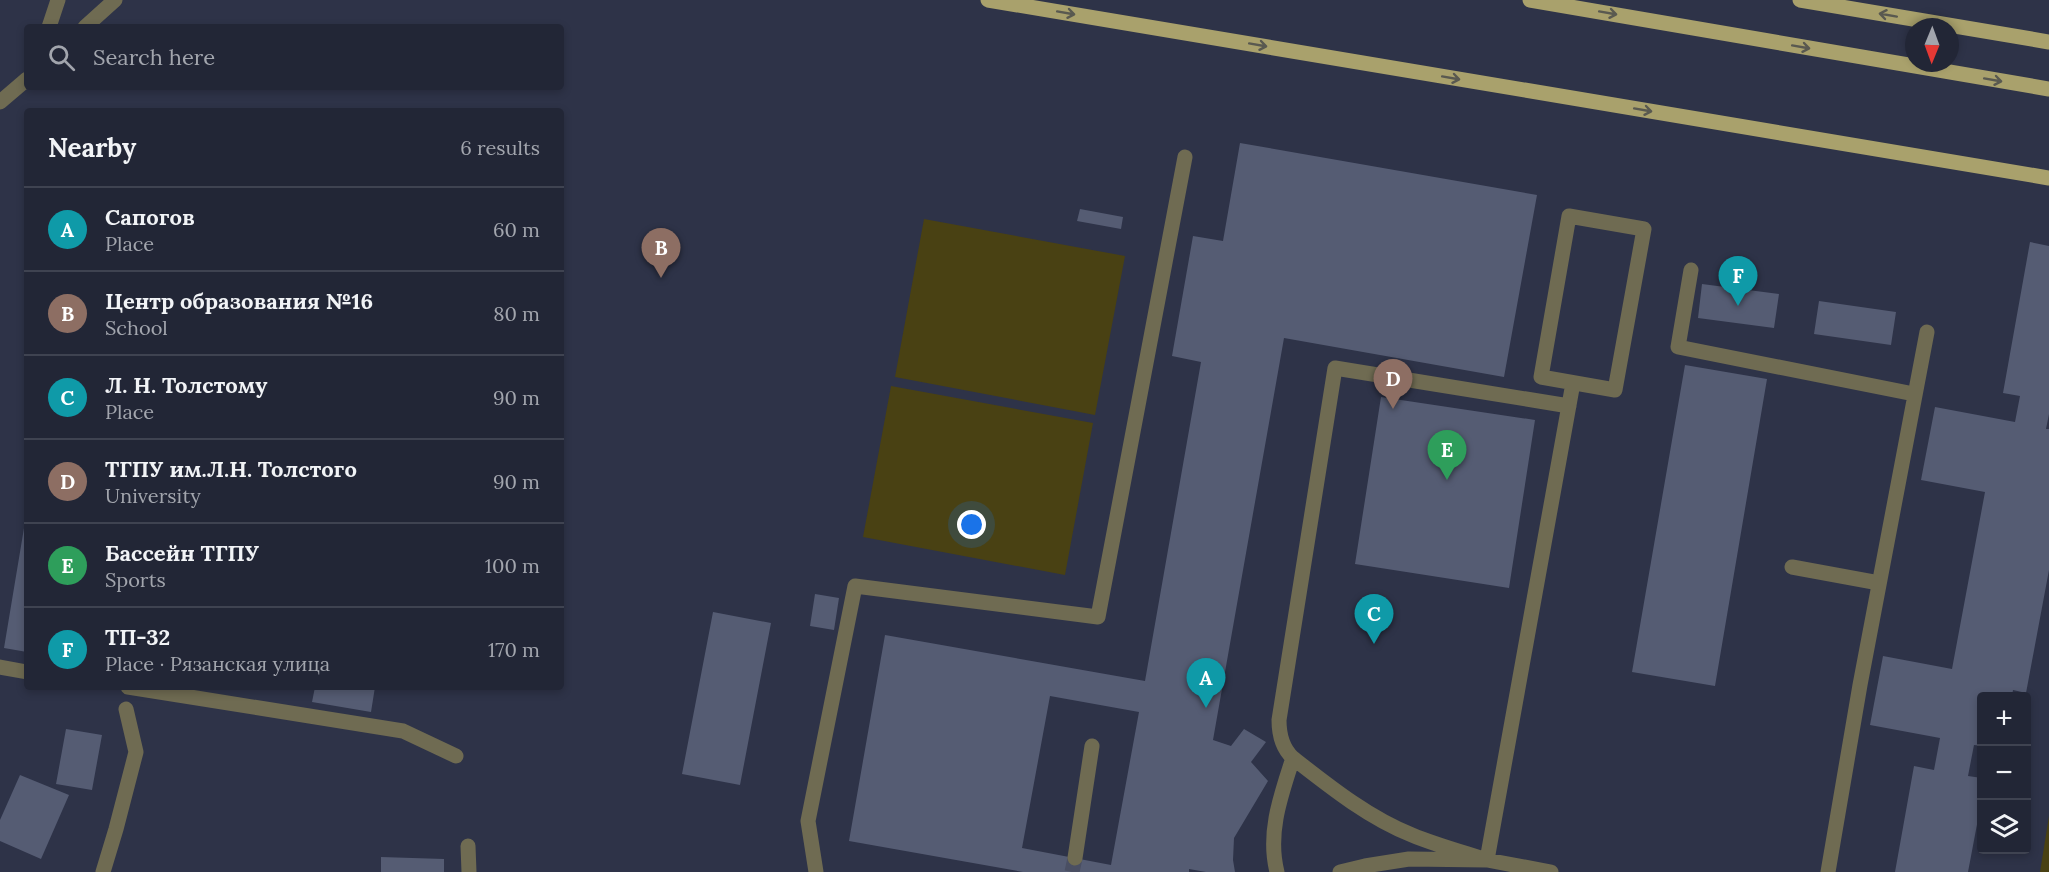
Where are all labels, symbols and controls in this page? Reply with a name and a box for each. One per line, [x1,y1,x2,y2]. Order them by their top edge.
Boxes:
one-way arrow [1056,8,1075,19]
one-way arrow [1598,8,1618,19]
one-way arrow [1878,9,1898,20]
north arrow [1905,18,1959,72]
search box [24,24,564,90]
one-way arrow [1248,40,1268,51]
icon: search [45,41,78,74]
one-way arrow [1790,41,1810,52]
text: Search here [93,43,215,71]
one-way arrow [1440,72,1460,83]
one-way arrow [1982,74,2002,85]
one-way arrow [1633,105,1652,116]
text: Nearby [48,131,136,164]
text: 6 results [460,135,540,160]
text: Сапогов [105,203,195,231]
text: A [61,217,74,242]
text: 60 m [493,217,540,242]
pin: B [642,228,680,278]
text: Place [105,231,154,256]
pin: F [1718,256,1758,306]
text: Центр образования №16 [105,287,373,315]
text: B [61,301,74,326]
text: 80 m [493,301,540,326]
text: School [105,315,168,340]
pin: D [1374,360,1412,409]
text: Л. Н. Толстому [105,371,267,399]
text: C [61,385,74,410]
text: 90 m [493,385,540,410]
text: Place [105,399,154,424]
pin: E [1428,430,1466,480]
text: ТГПУ им.Л.Н. Толстого [105,455,357,483]
text: D [60,469,75,494]
text: 90 m [493,469,540,494]
text: University [105,483,201,508]
your location [957,510,986,539]
text: Бассейн ТГПУ [105,539,259,567]
text: E [61,553,74,578]
text: 100 m [485,553,540,578]
text: Sports [105,567,166,592]
pin: C [1354,594,1394,644]
text: ТП-32 [105,623,170,651]
text: F [62,637,73,662]
text: 170 m [488,637,540,662]
text: Place · Рязанская улица [105,651,330,676]
pin: A [1186,658,1226,708]
map controls [1977,692,2031,854]
button: + [1977,692,2031,746]
button: − [1977,746,2031,800]
button: layers [1977,800,2031,854]

